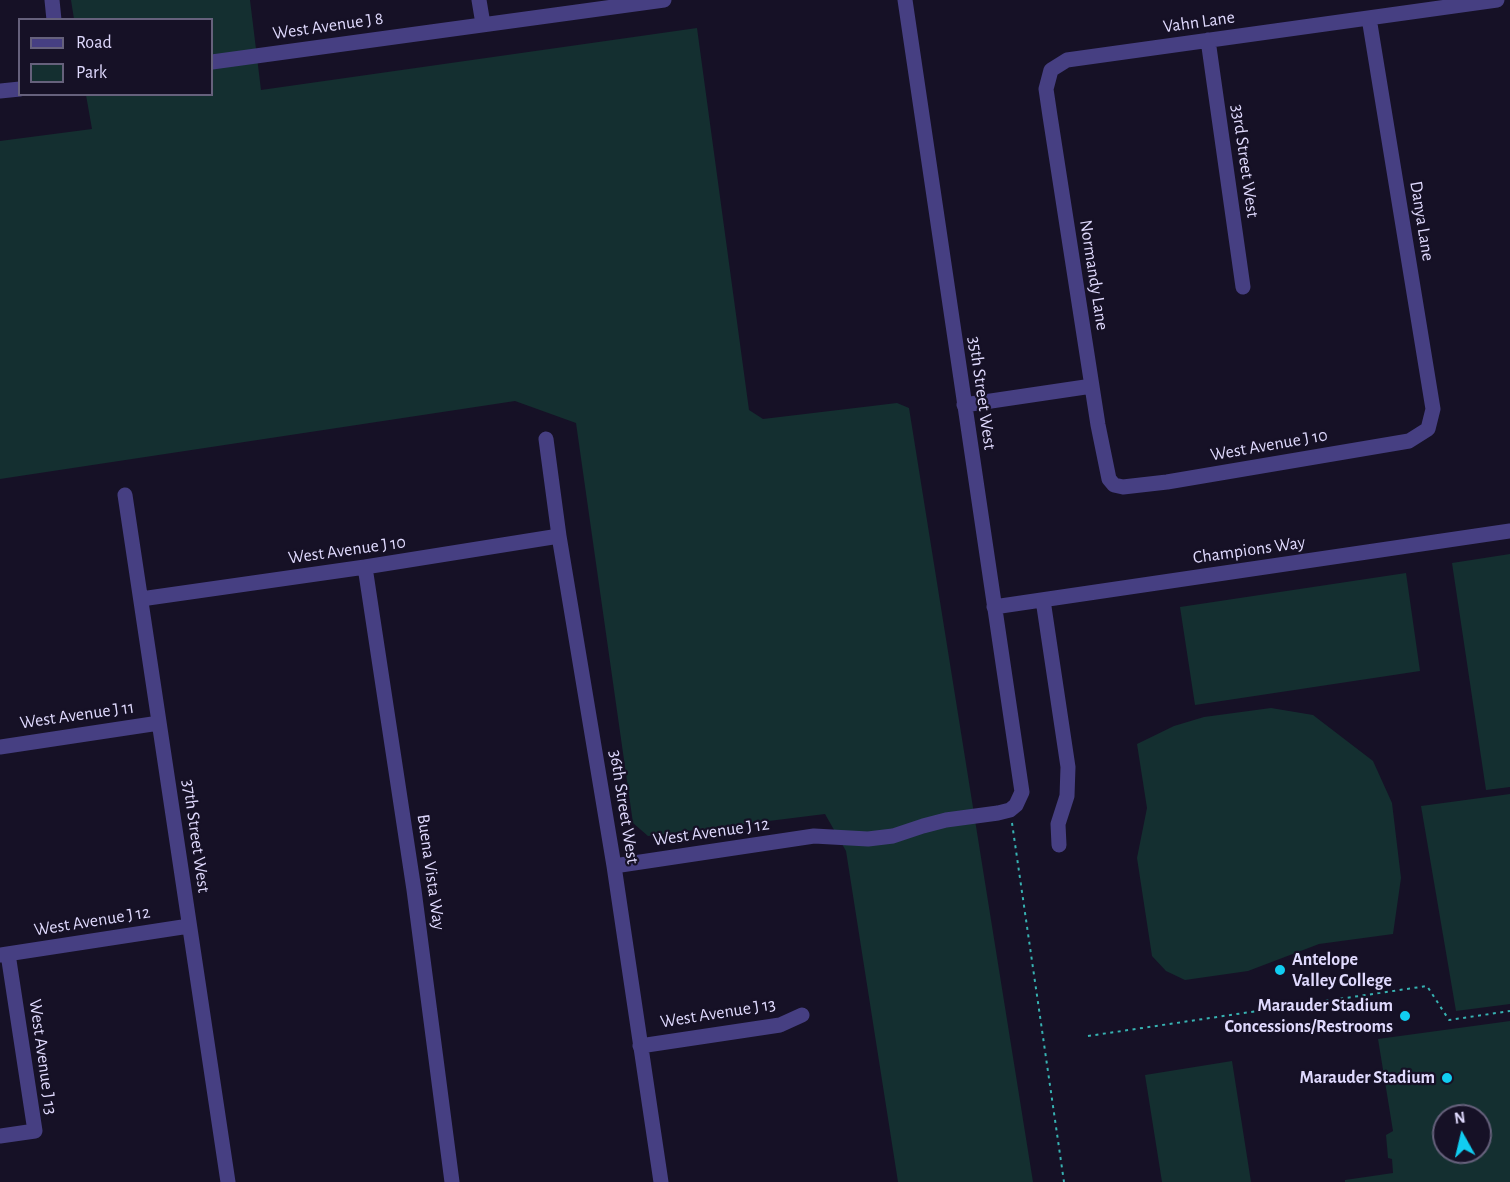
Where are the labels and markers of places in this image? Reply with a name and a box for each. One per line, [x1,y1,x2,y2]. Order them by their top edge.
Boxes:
place label: Antelope Valley College [1292,949,1392,992]
marker: Antelope Valley College [1273,963,1287,977]
place label: Marauder Stadium Concessions/Restrooms [1225,995,1393,1038]
marker: Marauder Stadium Concessions/Restrooms [1398,1009,1412,1023]
place label: Marauder Stadium [1300,1067,1435,1089]
marker: Marauder Stadium [1440,1071,1454,1085]

